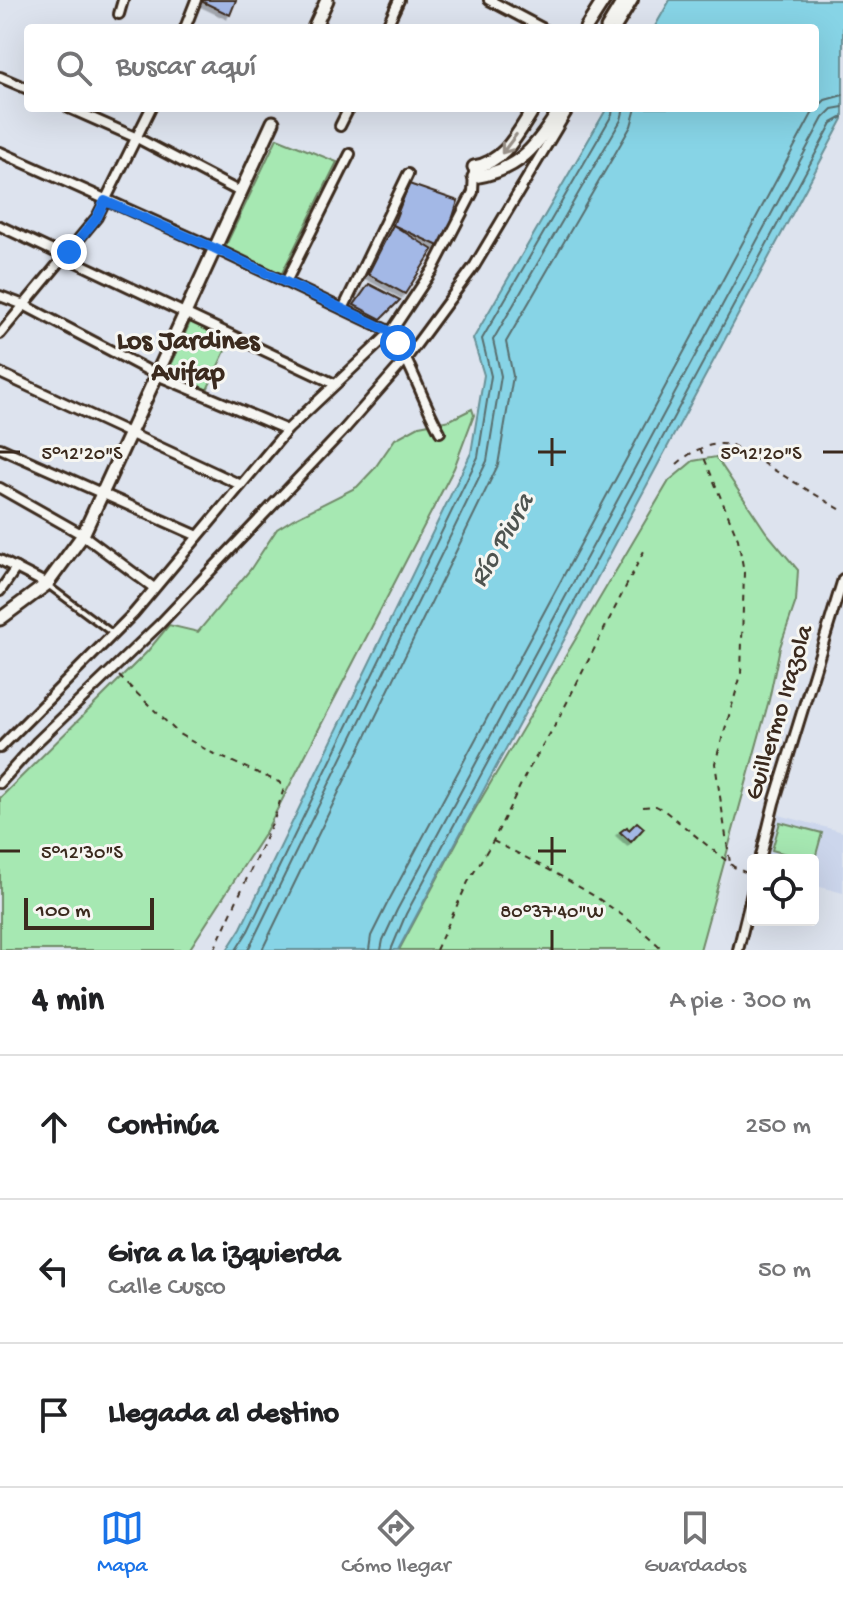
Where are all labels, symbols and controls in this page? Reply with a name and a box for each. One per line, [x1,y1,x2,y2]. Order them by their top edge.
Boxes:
search box [24,24,819,112]
icon: search [52,46,96,90]
text: Buscar aquí [116,51,256,86]
one-way arrow [501,133,518,154]
route end [51,234,87,270]
route start [380,325,416,361]
district label: Los Jardines Avifap [117,326,261,391]
text: 5°12'20"S [41,444,123,467]
text: 5°12'20"S [720,444,802,467]
water label: Río Piura [463,487,544,593]
street label: Guillermo Irazola [740,620,823,804]
text: 5°12'30"S [41,843,124,866]
map controls [747,854,819,926]
button: locate [747,854,819,926]
scale bar [24,894,154,930]
text: 100 m [36,899,91,925]
text: 80°37'40"W [500,902,604,925]
text: 4 min [32,982,104,1022]
text: A pie · 300 m [670,987,811,1018]
icon: ahead [32,1105,76,1149]
text: Continúa [108,1110,218,1145]
text: 250 m [745,1112,811,1143]
text: Gira a la izquierda [108,1238,341,1273]
icon: left [32,1249,76,1293]
text: 50 m [758,1256,811,1287]
text: Calle Cusco [108,1273,226,1304]
icon: arrive [32,1393,76,1437]
text: Llegada al destino [108,1398,339,1433]
tab: Mapa [97,1506,147,1580]
tab: Cómo llegar [341,1506,450,1580]
tab: Guardados [644,1506,746,1580]

